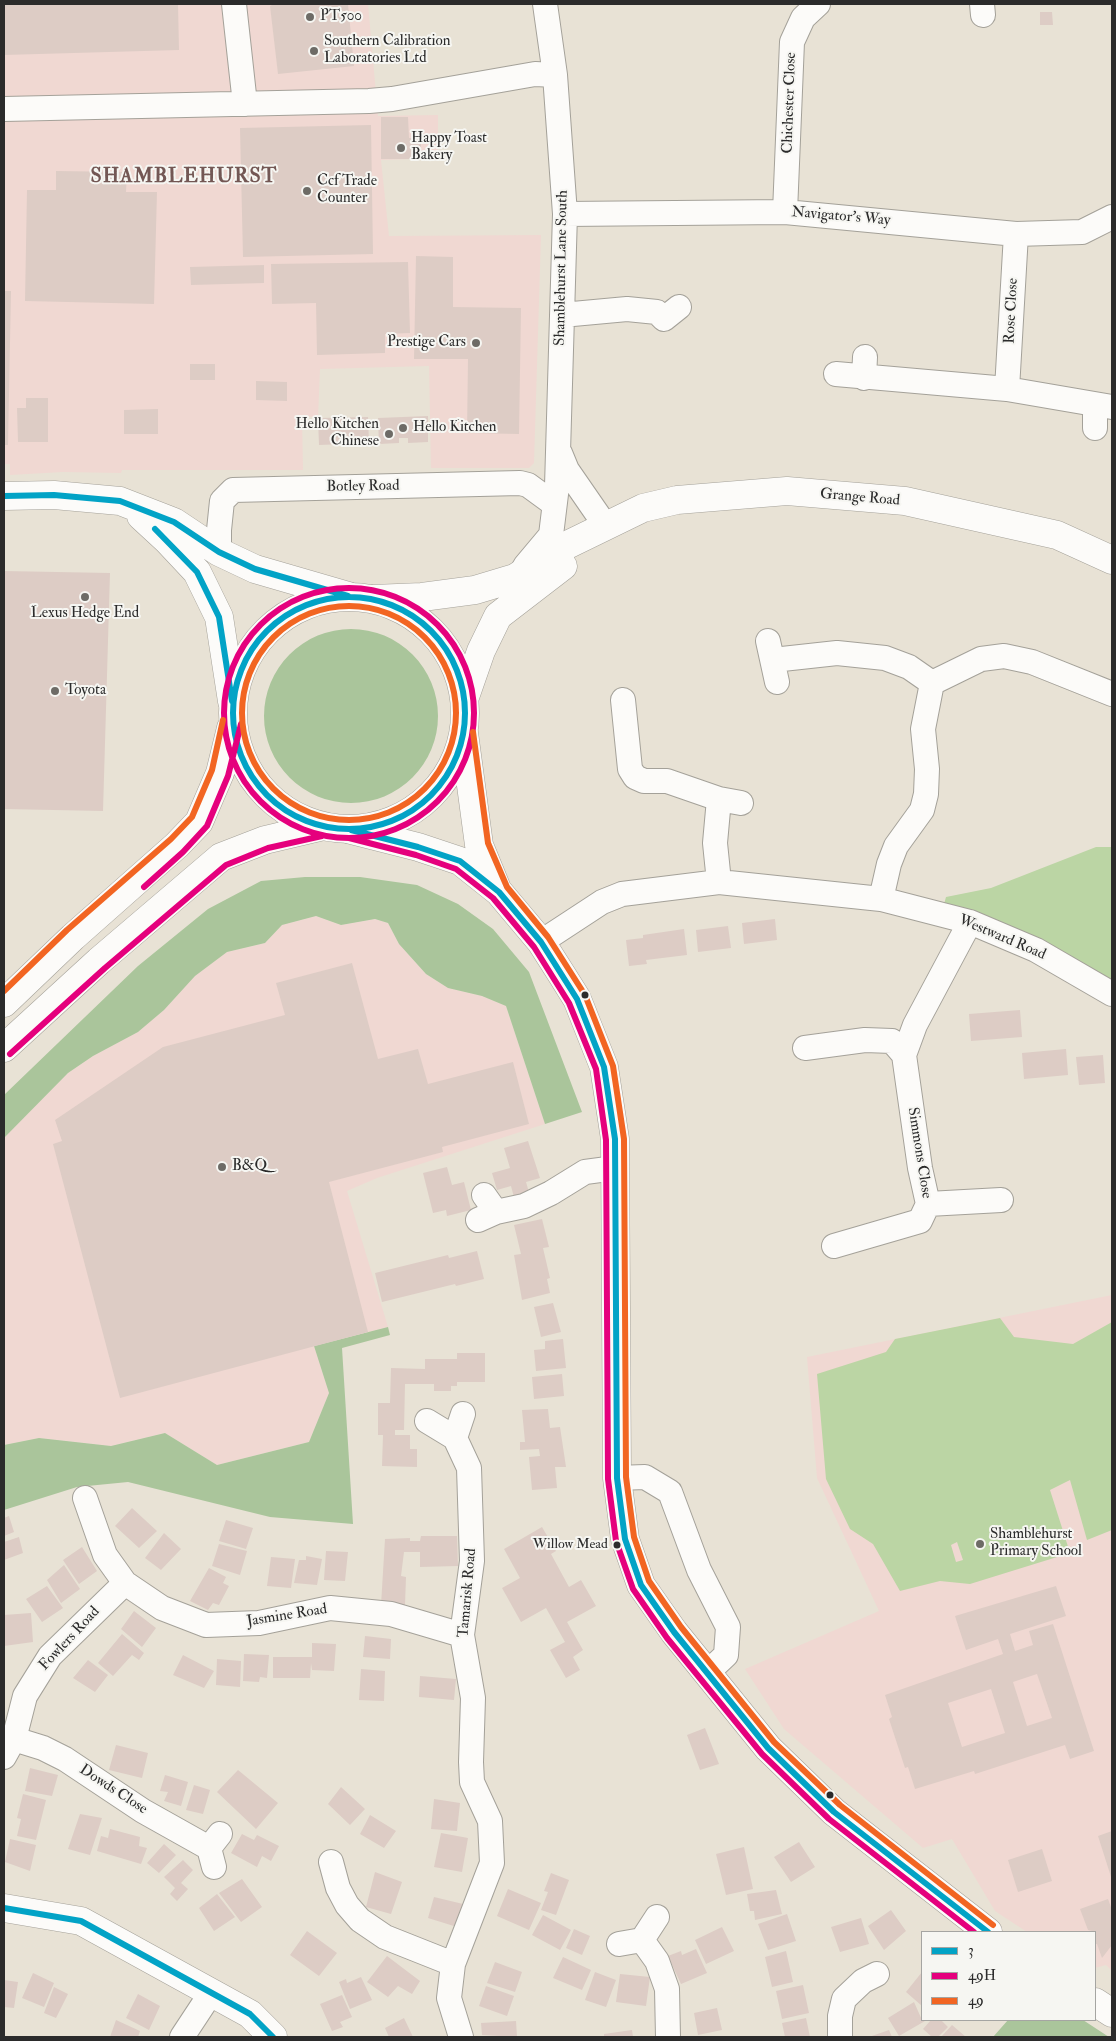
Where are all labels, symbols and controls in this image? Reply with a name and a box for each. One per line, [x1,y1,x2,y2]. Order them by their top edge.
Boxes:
place label: PT500 [320,8,362,26]
marker: PT500 [304,11,316,23]
place label: Southern Calibration Laboratories Ltd [324,33,450,68]
marker: Southern Calibration Laboratories Ltd [308,45,320,57]
street label: Chichester Close [779,52,801,154]
place label: Happy Toast Bakery [411,130,487,165]
marker: Happy Toast Bakery [395,142,407,154]
district label: SHAMBLEHURST [89,166,279,190]
place label: Ccf Trade Counter [317,173,377,208]
marker: Ccf Trade Counter [301,185,313,197]
street label: Shamblehurst Lane South [552,190,572,346]
street label: Navigator's Way [791,204,891,230]
street label: Rose Close [1001,278,1023,344]
place label: Prestige Cars [387,334,466,352]
marker: Prestige Cars [470,337,482,349]
place label: Hello Kitchen Chinese [295,416,379,451]
place label: Hello Kitchen [413,419,497,437]
marker: Hello Kitchen [397,422,409,434]
marker: Hello Kitchen Chinese [383,428,395,440]
street label: Botley Road [326,477,400,497]
street label: Grange Road [819,486,901,510]
marker: Lexus Hedge End [79,591,91,603]
place label: Lexus Hedge End [31,605,139,623]
place label: Toyota [65,682,106,700]
marker: Toyota [49,685,61,697]
street label: Westward Road [956,912,1048,964]
unlabelled marker [580,990,590,1000]
street label: Simmons Close [903,1106,935,1200]
place label: B&Q [232,1158,267,1176]
marker: B&Q [216,1161,228,1173]
place label: Shamblehurst Primary School [990,1526,1082,1561]
place label: Willow Mead [533,1537,608,1553]
marker: Shamblehurst Primary School [974,1538,986,1550]
marker: Willow Mead [612,1540,622,1550]
street label: Tamarisk Road [455,1547,481,1639]
street label: Jasmine Road [245,1601,329,1631]
street label: Fowlers Road [36,1603,104,1675]
street label: Dowds Close [76,1761,150,1819]
unlabelled marker [825,1790,835,1800]
legend [921,1931,1096,2021]
text: 3 [968,1941,974,1960]
text: 49H [968,1966,996,1985]
text: 49 [968,1991,984,2010]

